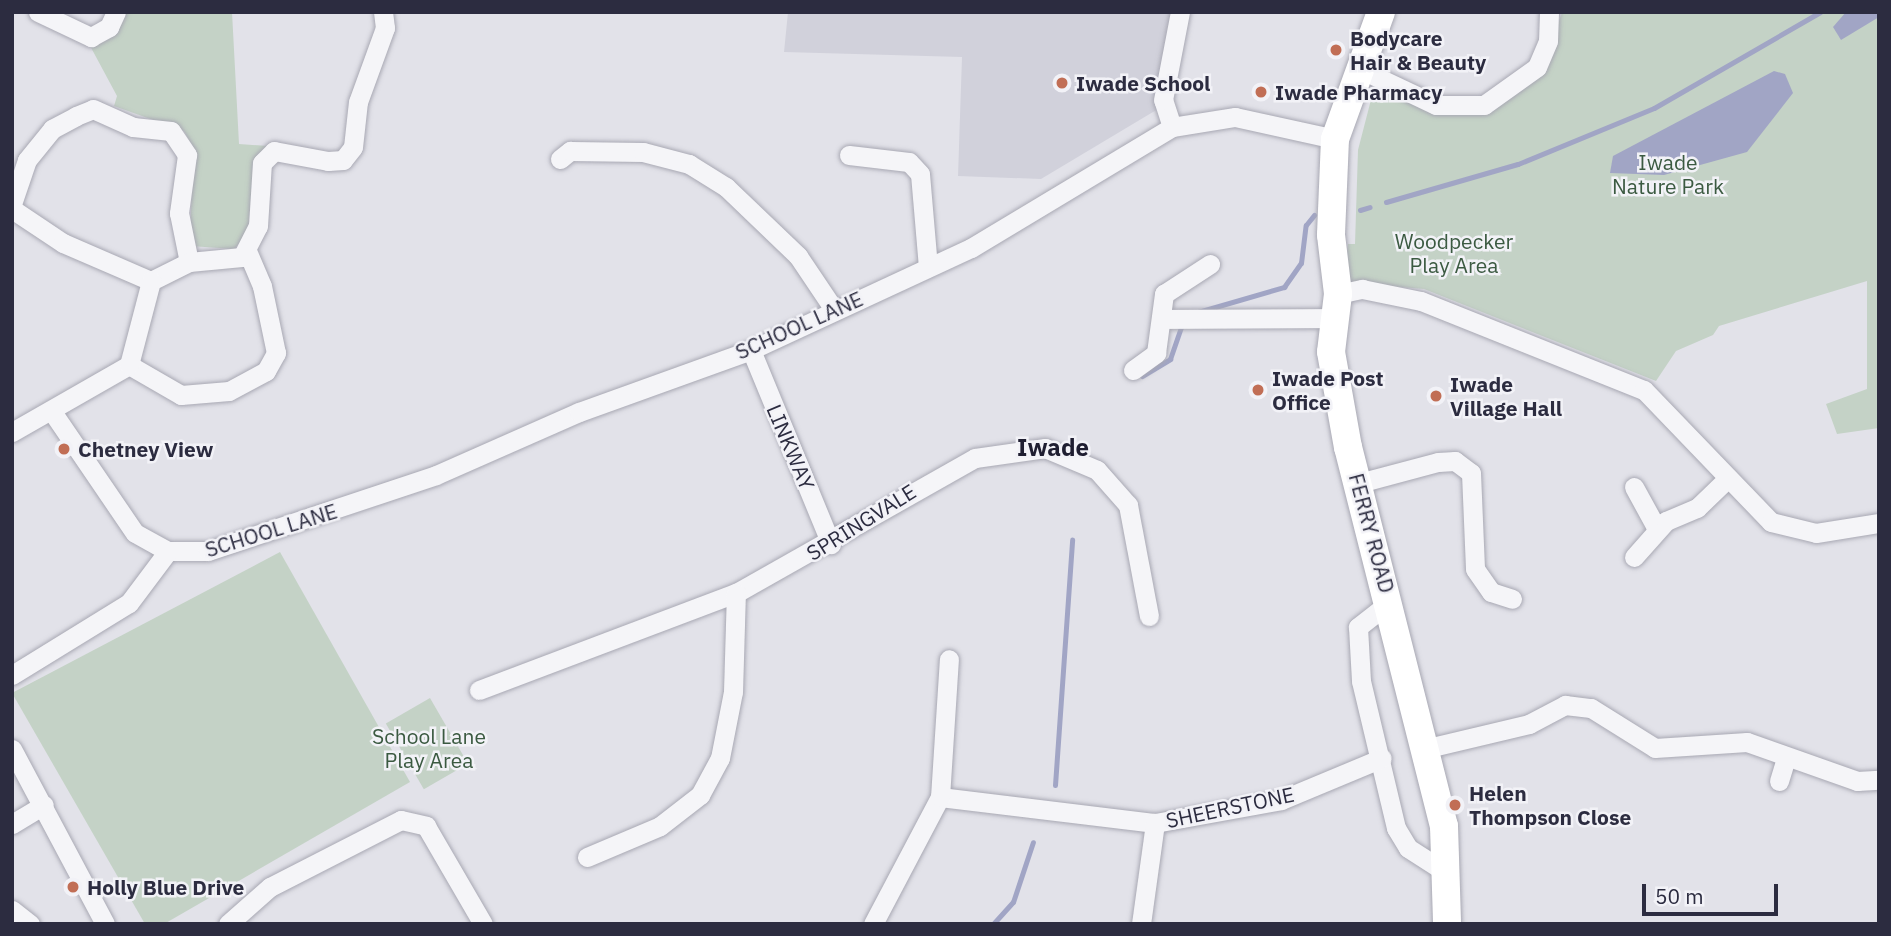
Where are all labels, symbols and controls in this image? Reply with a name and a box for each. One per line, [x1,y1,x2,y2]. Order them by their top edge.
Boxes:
place label: Bodycare Hair & Beauty [1350,25,1486,75]
marker: Bodycare Hair & Beauty [1328,42,1344,58]
place label: Iwade School [1076,70,1210,96]
marker: Iwade School [1054,75,1070,91]
place label: Iwade Pharmacy [1275,79,1442,105]
marker: Iwade Pharmacy [1253,84,1269,100]
park label: Iwade Nature Park [1612,149,1724,199]
park label: Woodpecker Play Area [1395,228,1513,278]
street label: SCHOOL LANE [731,286,867,364]
place label: Iwade Post Office [1272,365,1384,415]
place label: Iwade Village Hall [1450,371,1562,421]
marker: Iwade Post Office [1250,382,1266,398]
marker: Iwade Village Hall [1428,388,1444,404]
street label: LINKWAY [762,401,820,493]
district label: Iwade [1017,434,1089,462]
place label: Chetney View [78,436,213,462]
marker: Chetney View [56,441,72,457]
street label: FERRY ROAD [1344,470,1400,596]
street label: SPRINGVALE [802,478,920,566]
street label: SCHOOL LANE [202,498,340,562]
park label: School Lane Play Area [372,723,486,773]
place label: Helen Thompson Close [1469,780,1631,830]
street label: SHEERSTONE [1164,781,1296,833]
marker: Helen Thompson Close [1447,797,1463,813]
scale bar [1646,870,1783,914]
place label: Holly Blue Drive [87,874,244,900]
marker: Holly Blue Drive [65,879,81,895]
text: 50 m [1655,882,1704,910]

